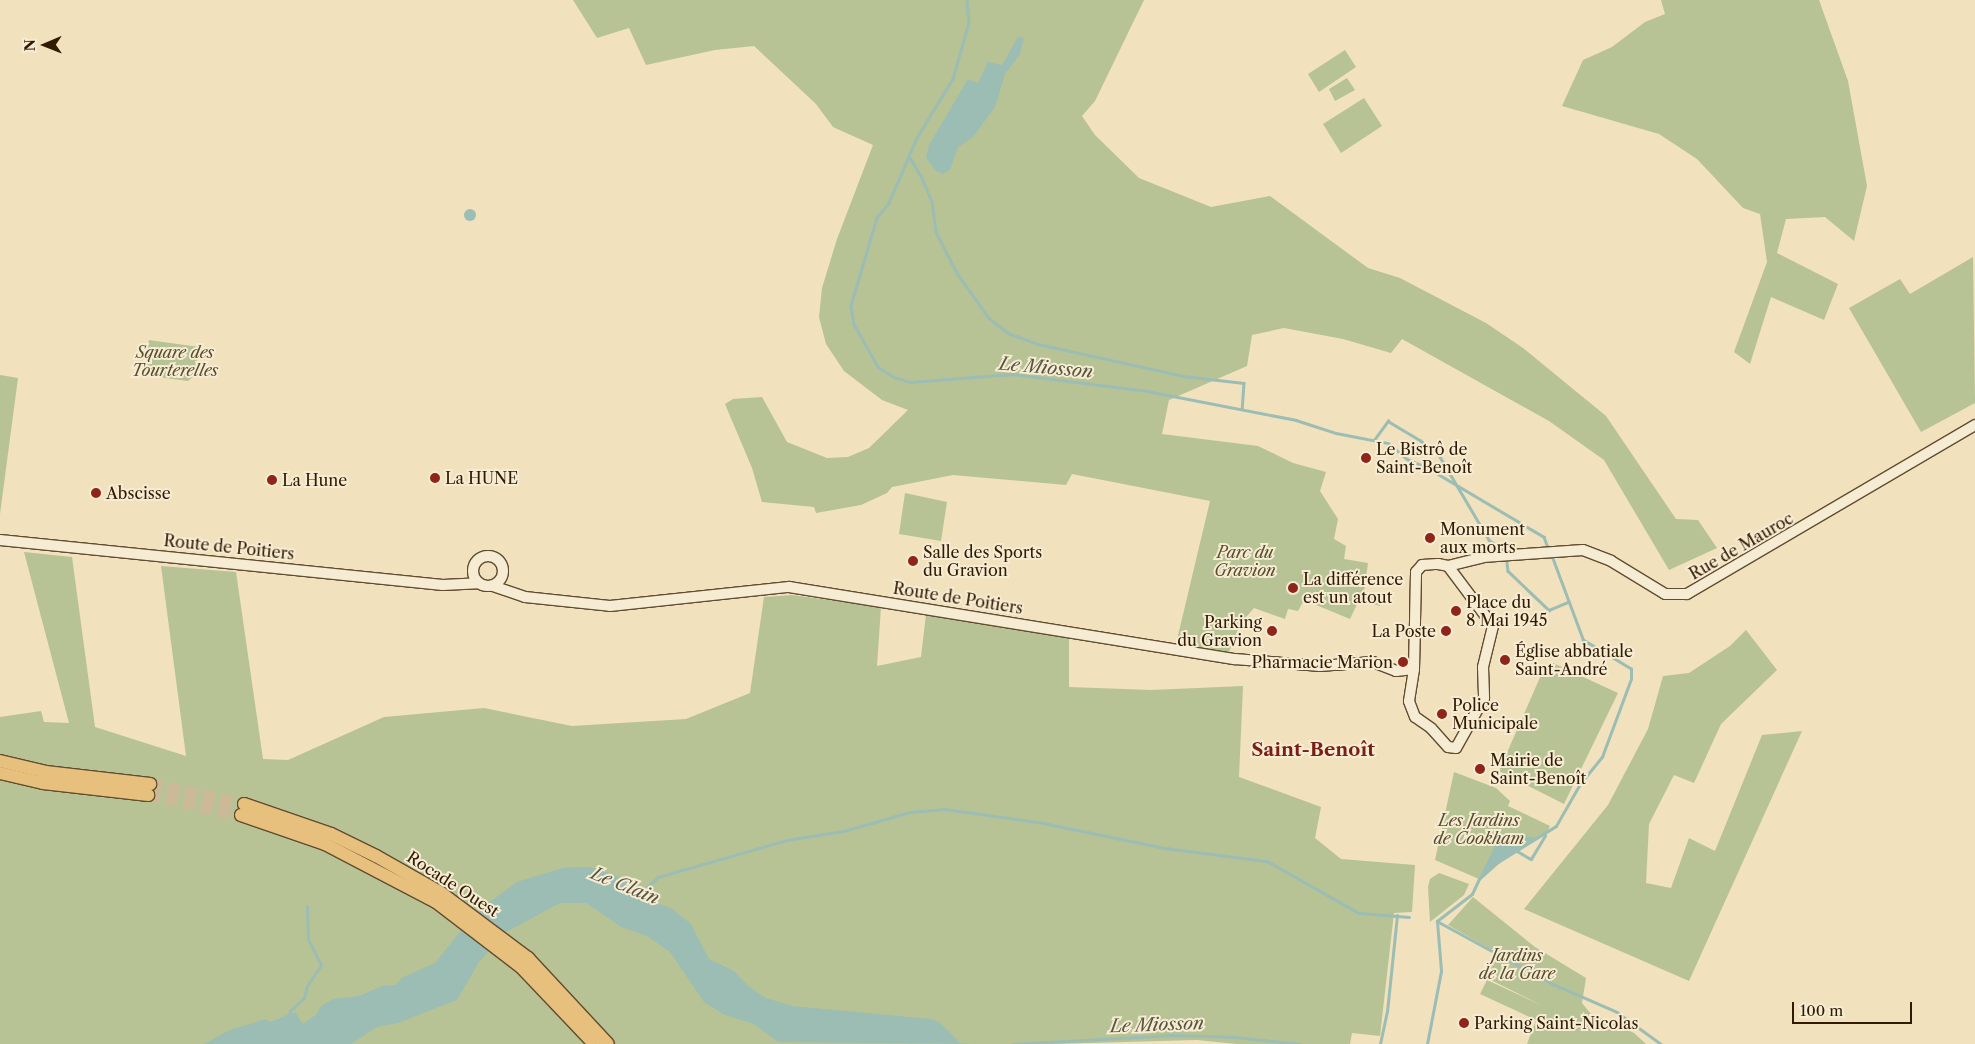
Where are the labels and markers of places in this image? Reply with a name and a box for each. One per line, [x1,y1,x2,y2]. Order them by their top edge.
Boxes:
place label: Le Bistrô de Saint-Benoît [1376,439,1472,477]
marker: Le Bistrô de Saint-Benoît [1360,452,1372,464]
place label: La HUNE [445,468,518,488]
place label: La Hune [282,470,347,490]
marker: La HUNE [429,472,441,484]
marker: La Hune [266,474,278,486]
place label: Abscisse [106,483,171,503]
marker: Abscisse [90,487,102,499]
place label: Monument aux morts [1440,519,1525,557]
marker: Monument aux morts [1424,532,1436,544]
place label: Salle des Sports du Gravion [923,542,1042,580]
marker: Salle des Sports du Gravion [907,555,919,567]
place label: La différence est un atout [1303,569,1403,607]
marker: La différence est un atout [1287,582,1299,594]
place label: Place du 8 Mai 1945 [1466,592,1547,630]
marker: Place du 8 Mai 1945 [1450,605,1462,617]
place label: Parking du Gravion [1177,612,1262,650]
place label: La Poste [1371,621,1436,641]
marker: Parking du Gravion [1266,625,1278,637]
marker: La Poste [1440,625,1452,637]
place label: Église abbatiale Saint-André [1515,641,1633,679]
place label: Pharmacie Marion [1252,652,1393,672]
marker: Église abbatiale Saint-André [1499,654,1511,666]
marker: Pharmacie Marion [1397,656,1409,668]
place label: Police Municipale [1452,695,1538,733]
marker: Police Municipale [1436,708,1448,720]
place label: Mairie de Saint-Benoît [1490,750,1586,788]
marker: Mairie de Saint-Benoît [1474,763,1486,775]
place label: Parking Saint-Nicolas [1474,1013,1638,1033]
marker: Parking Saint-Nicolas [1458,1017,1470,1029]

